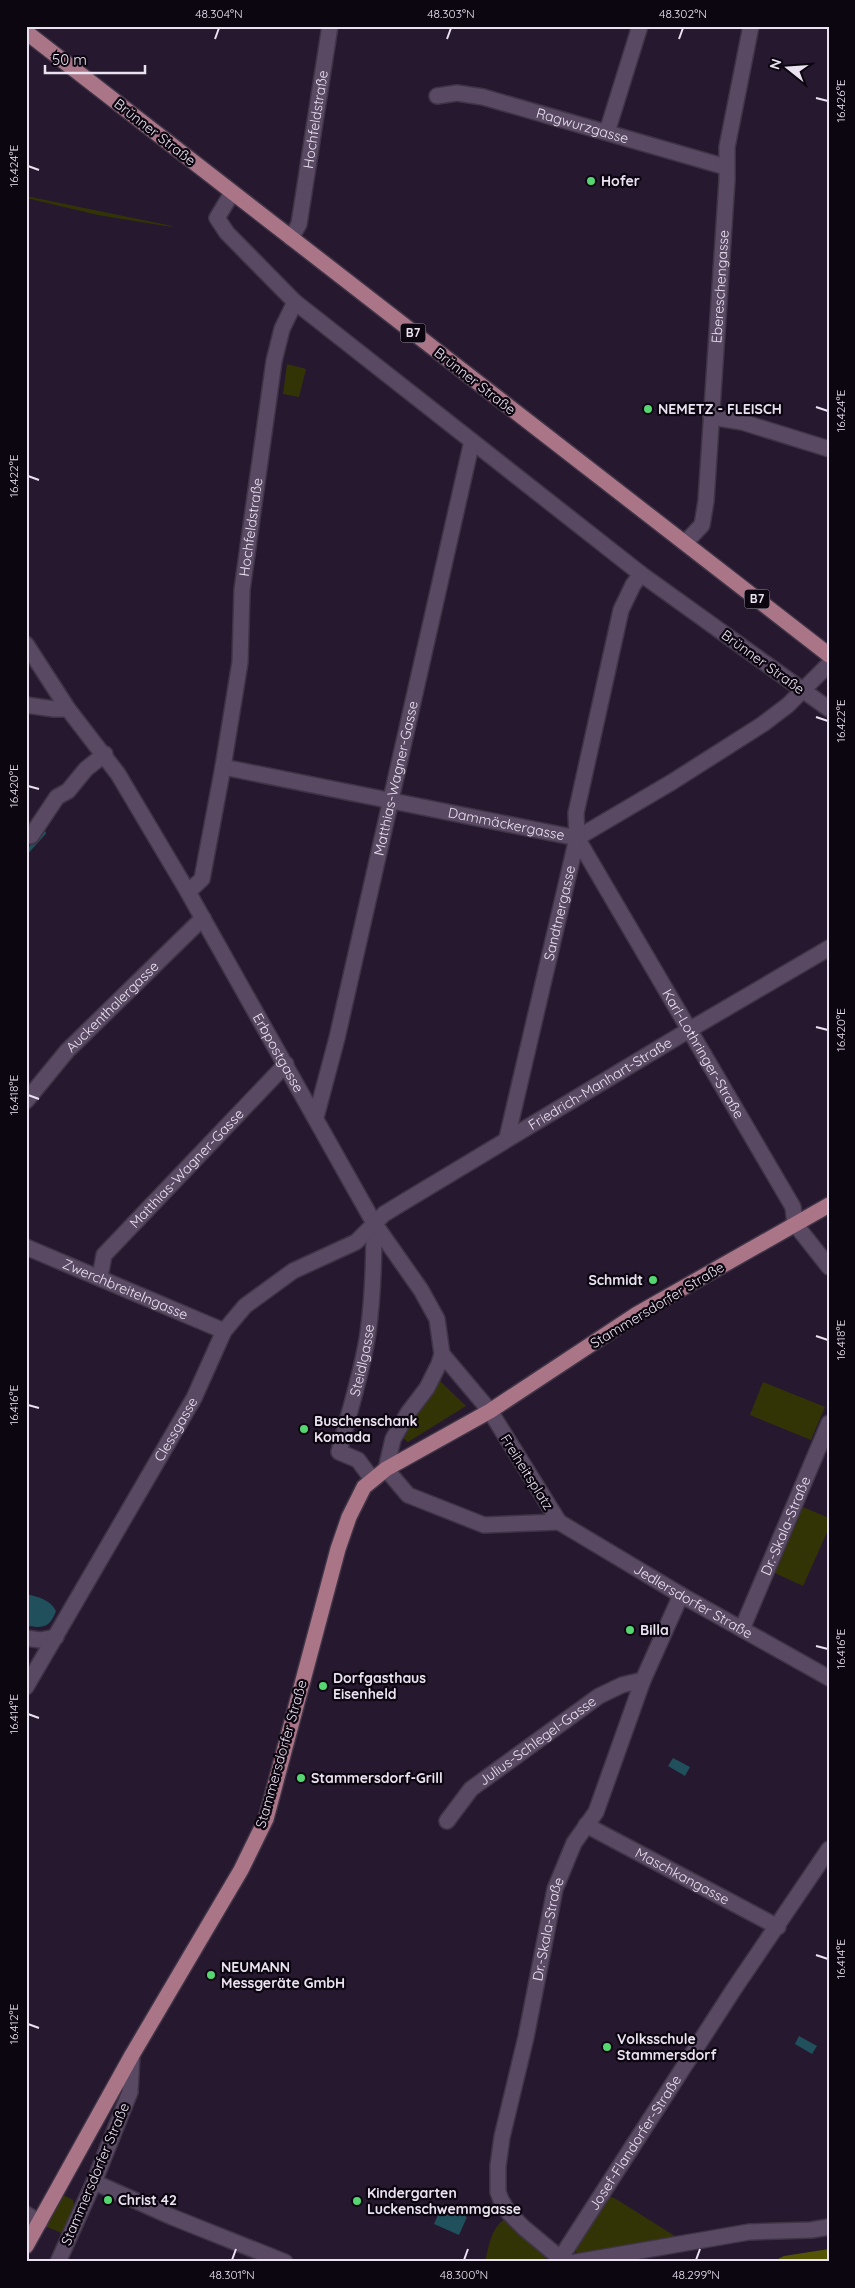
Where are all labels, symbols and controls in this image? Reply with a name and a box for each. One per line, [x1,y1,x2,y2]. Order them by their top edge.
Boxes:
text: 48.304°N [195,6,243,21]
text: 48.303°N [427,6,475,21]
text: 48.302°N [659,6,707,21]
scale bar [45,42,145,74]
north arrow [762,42,812,92]
text: 50 m [52,50,87,69]
text: N [765,57,786,72]
street label: Hochfeldstraße [299,69,332,170]
text: 16.426°E [833,79,848,122]
street label: Brünner Straße [111,95,199,169]
street label: Ragwurzgasse [534,104,631,148]
text: 16.424°E [6,145,21,187]
place label: Hofer [601,172,640,190]
marker: Hofer [585,175,597,187]
street label: Ebereschengasse [707,229,733,344]
road number: B7 [400,323,426,342]
street label: Brünner Straße [431,344,519,418]
text: 16.424°E [833,390,848,432]
place label: NEMETZ - FLEISCH [658,400,782,418]
marker: NEMETZ - FLEISCH [642,403,654,415]
text: 16.422°E [6,454,21,498]
street label: Hochfeldstraße [235,477,267,577]
road number: B7 [744,590,770,608]
street label: Brünner Straße [718,626,808,698]
street label: Matthias-Wagner-Gasse [370,699,422,857]
text: 16.422°E [833,699,848,743]
text: 16.420°E [6,764,21,808]
street label: Dammäckergasse [447,803,566,844]
street label: Sandtnergasse [540,864,579,962]
street label: Auckenthalergasse [62,957,163,1056]
street label: Karl-Lothringer-Straße [658,986,748,1122]
text: 16.420°E [833,1008,848,1052]
street label: Erbpostgasse [249,1010,308,1096]
street label: Friedrich-Manhart-Straße [525,1033,675,1134]
text: 16.418°E [6,1074,21,1115]
street label: Matthias-Wagner-Gasse [125,1105,248,1232]
street label: Zwerchbreitelngasse [60,1255,191,1324]
street label: Stammersdorfer Straße [587,1258,727,1352]
place label: Schmidt [588,1271,643,1289]
marker: Schmidt [647,1274,659,1286]
text: 16.418°E [833,1319,848,1360]
street label: Steidlgasse [345,1323,378,1398]
text: 16.416°E [6,1384,21,1425]
street label: Clessgasse [150,1394,202,1465]
place label: Buschenschank Komada [314,1412,418,1446]
marker: Buschenschank Komada [298,1423,310,1435]
street label: Freiheitsplatz [497,1431,558,1513]
street label: Dr.-Skala-Straße [757,1474,814,1578]
street label: Jedlersdorfer Straße [630,1560,756,1642]
place label: Billa [640,1621,669,1639]
marker: Billa [624,1624,636,1636]
text: 16.416°E [833,1628,848,1669]
place label: Dorfgasthaus Eisenheld [333,1669,426,1703]
street label: Stammersdorfer Straße [251,1678,311,1830]
marker: Dorfgasthaus Eisenheld [317,1680,329,1692]
street label: Julius-Schlegel-Gasse [475,1692,600,1789]
text: 16.414°E [6,1694,21,1734]
place label: Stammersdorf-Grill [311,1769,443,1787]
marker: Stammersdorf-Grill [295,1772,307,1784]
street label: Maschkangasse [632,1844,733,1909]
street label: Dr.-Skala-Straße [528,1874,568,1982]
text: 16.414°E [833,1939,848,1979]
place label: NEUMANN Messgeräte GmbH [221,1958,345,1992]
marker: NEUMANN Messgeräte GmbH [205,1969,217,1981]
text: 16.412°E [6,2003,21,2044]
place label: Volksschule Stammersdorf [617,2030,717,2064]
marker: Volksschule Stammersdorf [601,2041,613,2053]
street label: Josef-Flandorfer-Straße [585,2071,685,2214]
street label: Stammersdorfer Straße [57,2100,133,2248]
place label: Kindergarten Luckenschwemmgasse [367,2184,521,2218]
place label: Christ 42 [118,2191,177,2209]
marker: Christ 42 [102,2194,114,2206]
marker: Kindergarten Luckenschwemmgasse [351,2195,363,2207]
text: 48.301°N [209,2267,255,2282]
text: 48.300°N [440,2267,488,2282]
text: 48.299°N [672,2267,720,2282]

